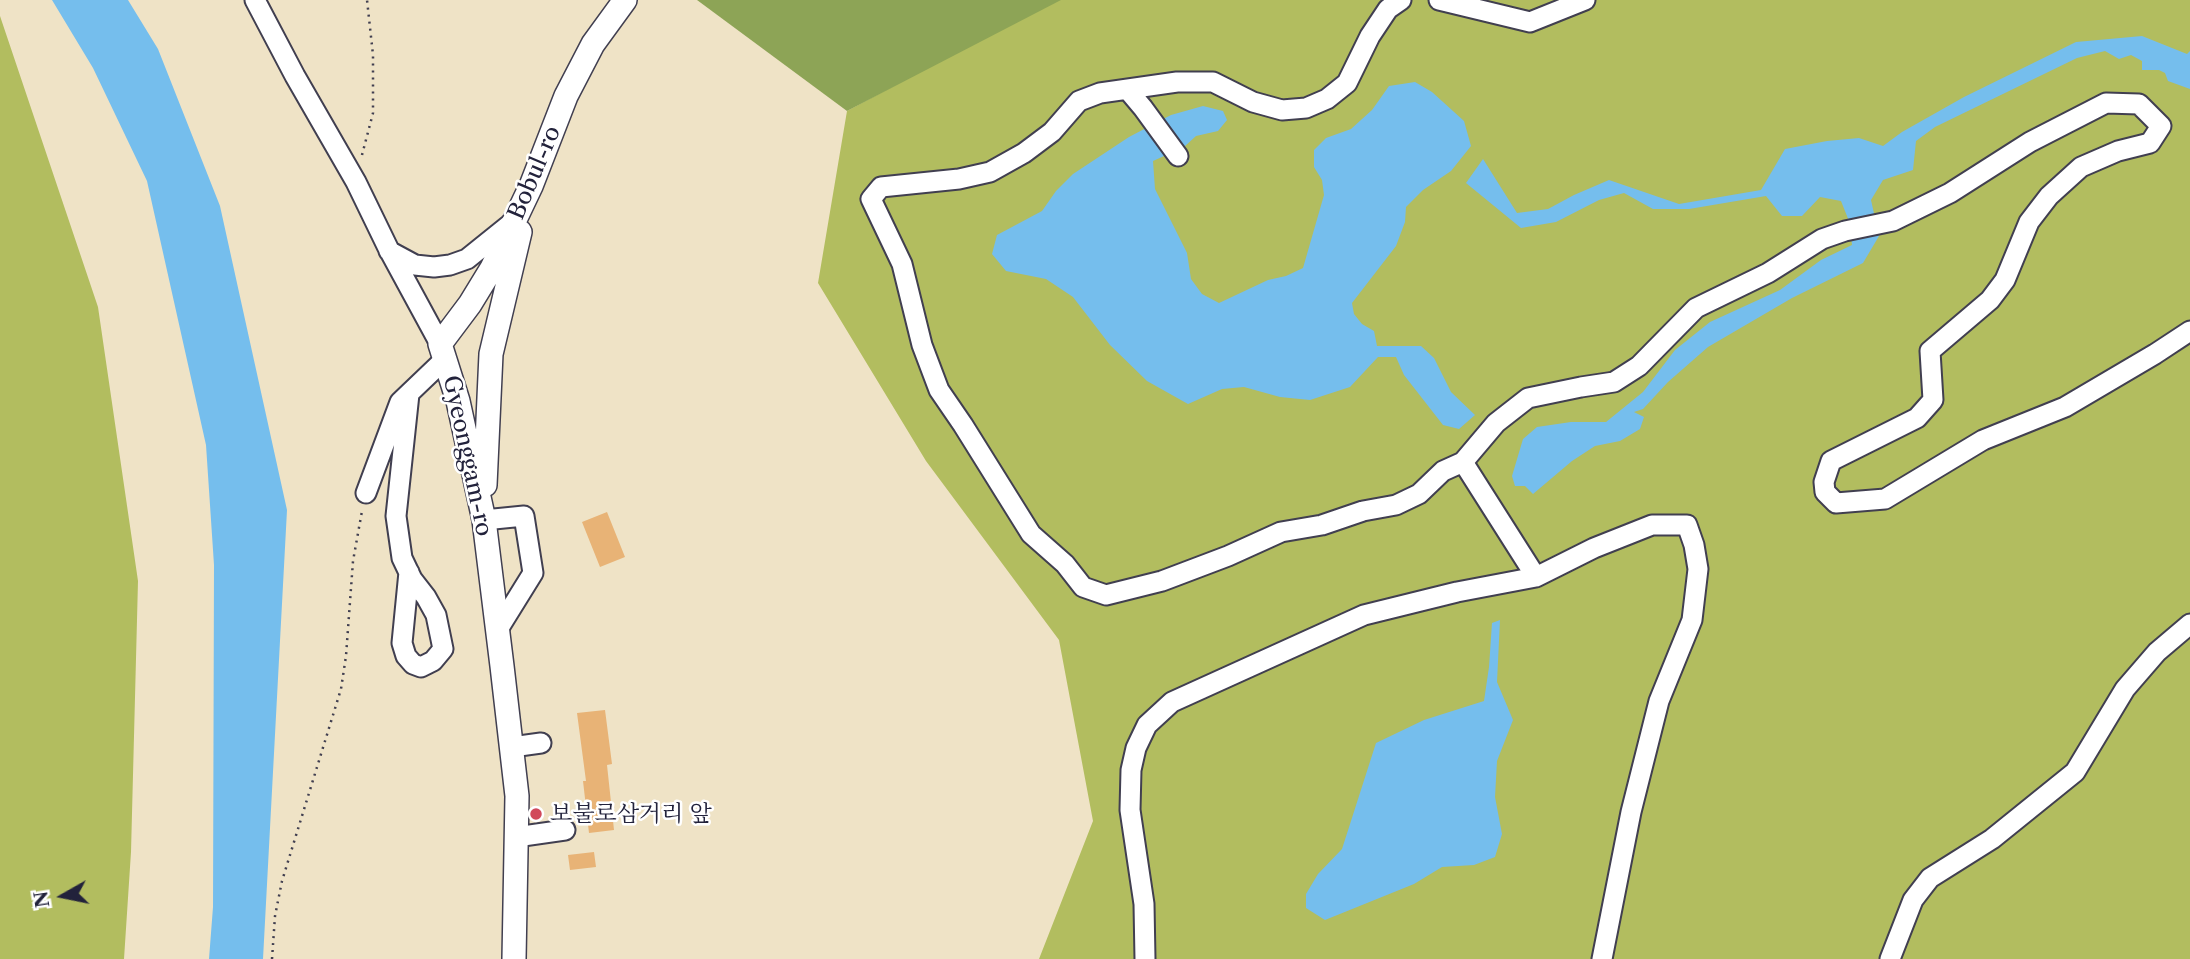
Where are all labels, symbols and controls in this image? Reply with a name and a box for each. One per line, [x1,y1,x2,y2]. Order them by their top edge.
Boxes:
street label: Bobul-ro [503,122,567,224]
street label: Gyeonggam-ro [436,373,498,539]
place label: 보불로삼거리 앞 [550,800,712,828]
marker: 보불로삼거리 앞 [528,806,544,822]
north arrow [28,861,98,931]
text: N [29,889,54,909]

